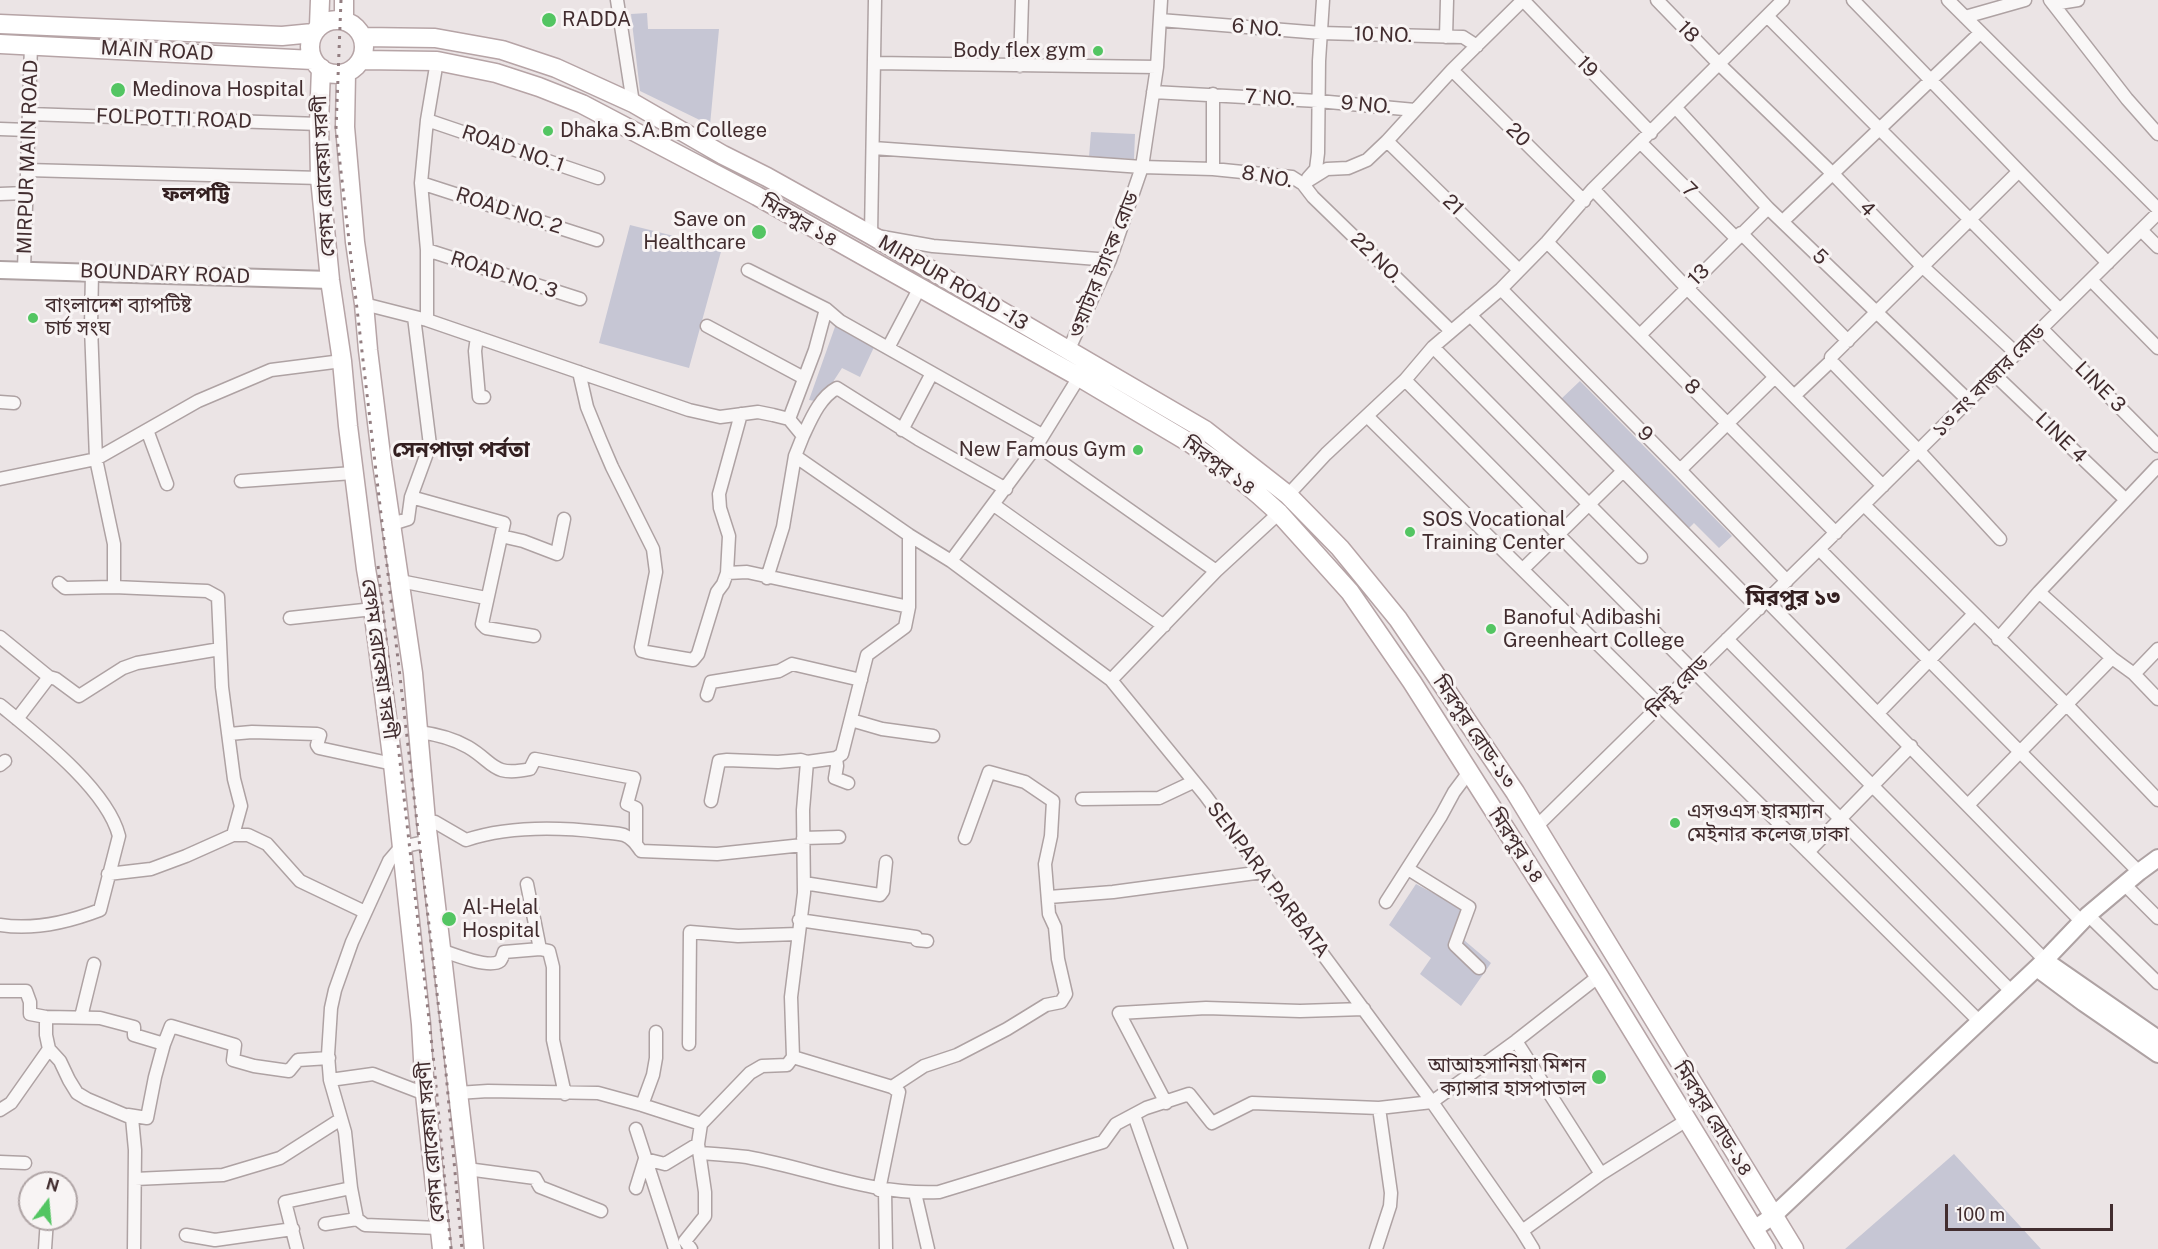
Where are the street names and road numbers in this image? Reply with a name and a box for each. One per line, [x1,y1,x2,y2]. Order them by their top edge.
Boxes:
street label: 6 NO. [1231,14,1283,42]
street label: 18 [1672,16,1704,48]
street label: 10 NO. [1353,22,1413,48]
street label: MAIN ROAD [100,36,214,66]
street label: 19 [1571,51,1603,83]
street label: MIRPUR MAIN ROAD [13,59,43,255]
street label: 7 NO. [1244,85,1296,111]
street label: 9 NO. [1340,91,1392,119]
street label: বেগম রোকেয়া সরণী [308,95,340,257]
street label: FOLPOTTI ROAD [96,104,252,134]
street label: 20 [1501,118,1535,152]
street label: ROAD NO. 1 [459,120,567,178]
street label: 8 NO. [1240,161,1294,193]
street label: 7 [1676,177,1702,203]
street label: ROAD NO. 2 [453,183,565,239]
street label: ওয়াটার ট্যাংক রোড [1064,188,1144,342]
street label: 21 [1437,189,1469,221]
street label: মিরপুর ১৪ [757,190,841,252]
street label: 4 [1854,196,1880,222]
street label: 22 NO. [1345,228,1407,288]
street label: MIRPUR ROAD -13 [874,230,1032,336]
street label: 5 [1807,244,1833,270]
street label: ROAD NO. 3 [447,246,561,304]
street label: BOUNDARY ROAD [80,259,250,289]
street label: 13 [1683,259,1715,291]
street label: ১৩ নং বাজার রোড [1928,320,2050,442]
street label: LINE 3 [2070,357,2130,417]
street label: 8 [1679,374,1705,400]
street label: LINE 4 [2030,408,2092,468]
street label: 9 [1632,421,1658,447]
street label: মিরপুর ১৪ [1178,432,1260,500]
street label: বেগম রোকেয়া সরণী [356,577,402,741]
street label: মিন্টু রোড [1642,651,1714,723]
street label: মিরপুর রোড-১৩ [1428,671,1520,793]
street label: SENPARA PARBATA [1202,797,1334,963]
street label: মিরপুর ১৪ [1483,804,1549,888]
street label: মিরপুর রোড-১৪ [1668,1057,1758,1181]
street label: বেগম রোকেয়া সরণী [412,1060,450,1224]

